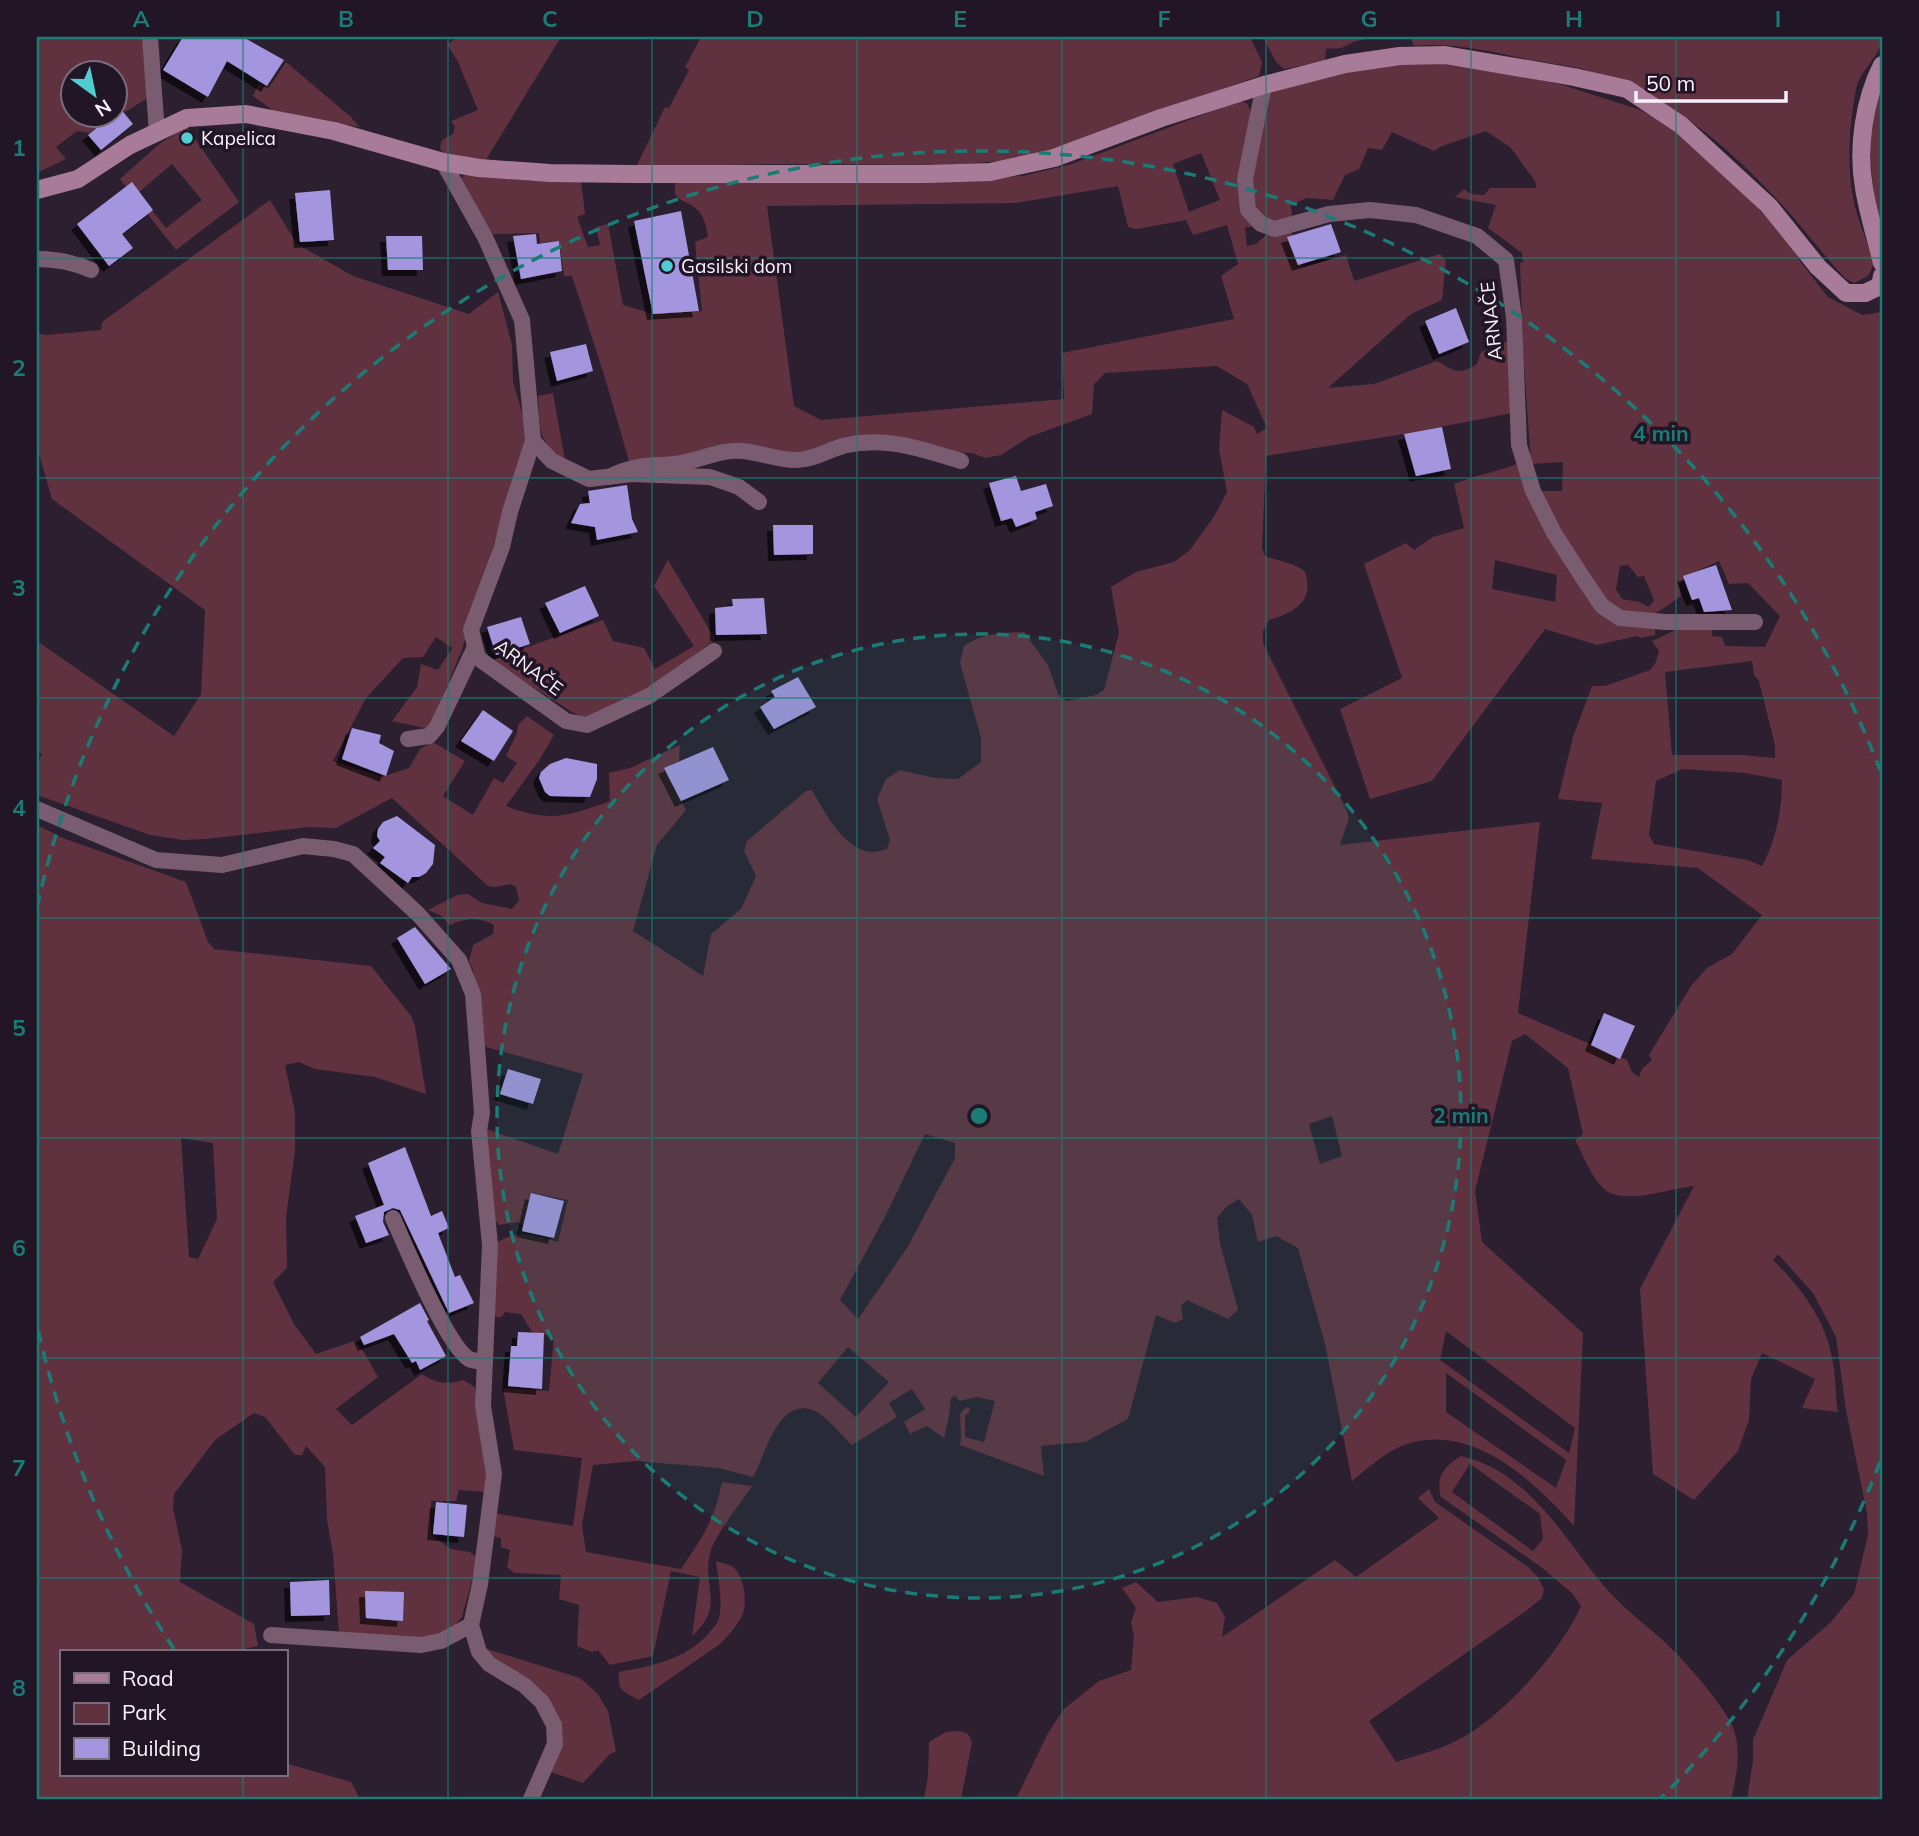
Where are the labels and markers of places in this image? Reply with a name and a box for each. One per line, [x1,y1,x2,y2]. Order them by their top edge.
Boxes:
place label: Kapelica [201,126,276,150]
marker: Kapelica [179,130,195,146]
place label: Gasilski dom [681,254,792,278]
marker: Gasilski dom [659,258,675,274]
centre of rings [967,1104,991,1128]

